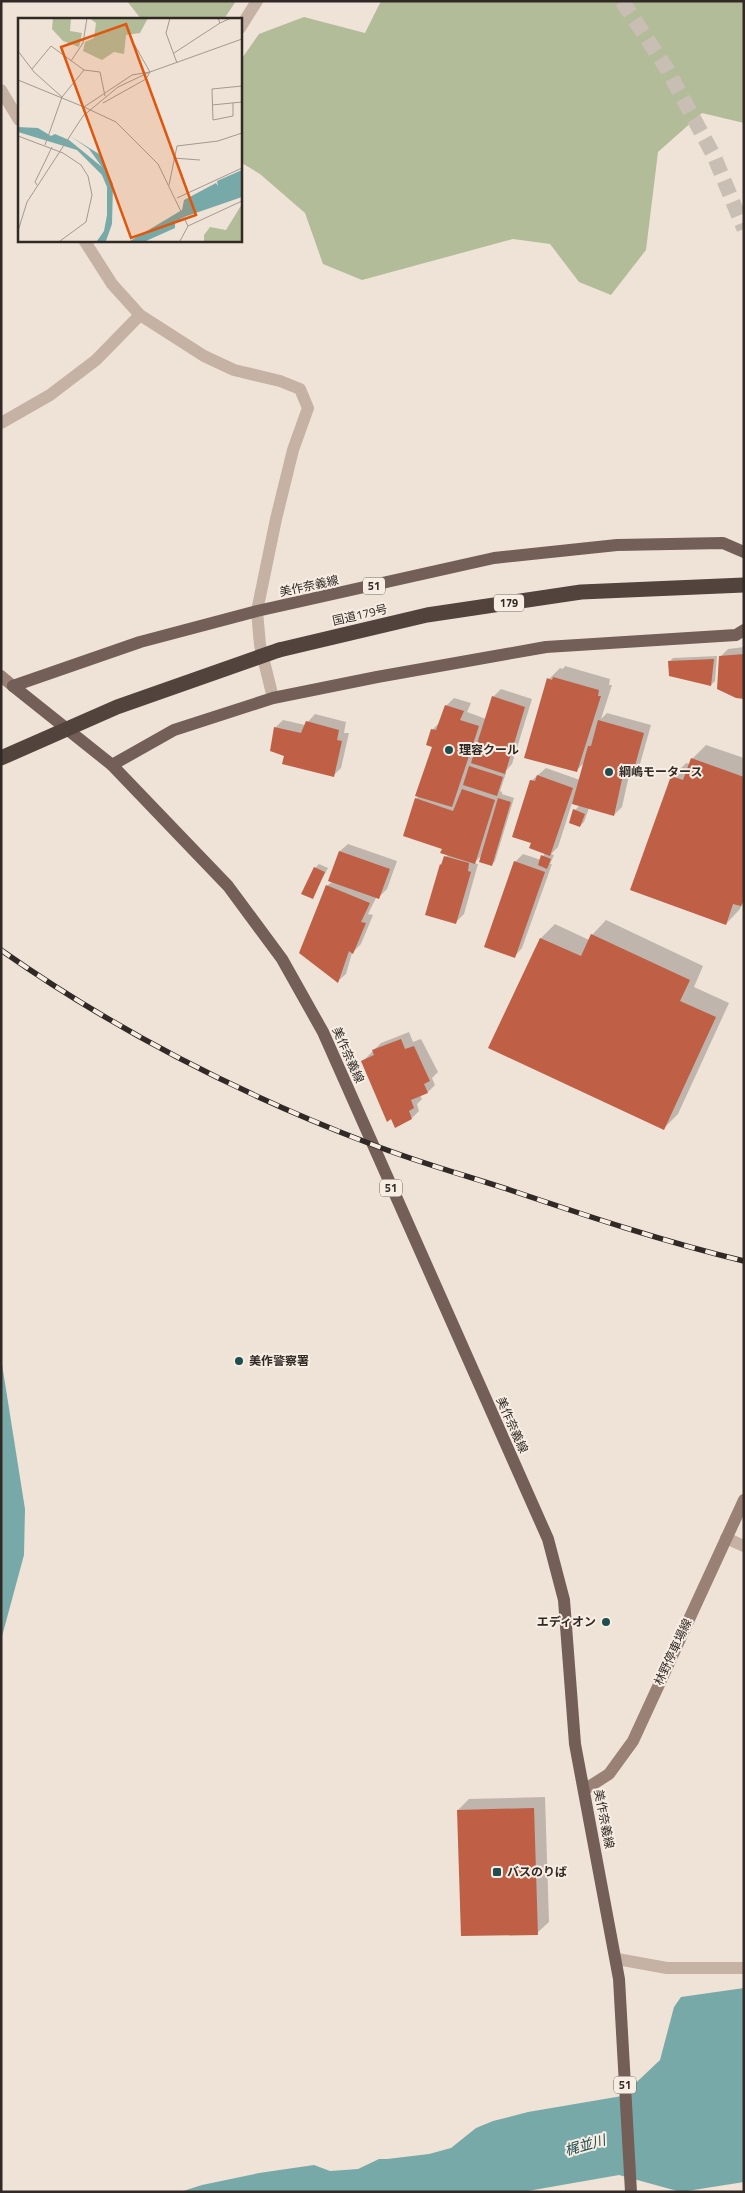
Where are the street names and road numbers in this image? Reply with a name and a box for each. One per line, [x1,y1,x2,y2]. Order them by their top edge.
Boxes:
street label: 美作奈義線 [278,570,340,601]
road number: 51 [363,578,385,594]
road number: 179 [494,594,524,612]
street label: 国道179号 [330,599,389,630]
street label: 美作奈義線 [328,1024,369,1086]
road number: 51 [380,1180,402,1196]
street label: 美作奈義線 [492,1394,533,1456]
street label: 林野停車場線 [649,1615,696,1688]
street label: 美作奈義線 [589,1788,620,1850]
road number: 51 [614,2076,636,2094]

